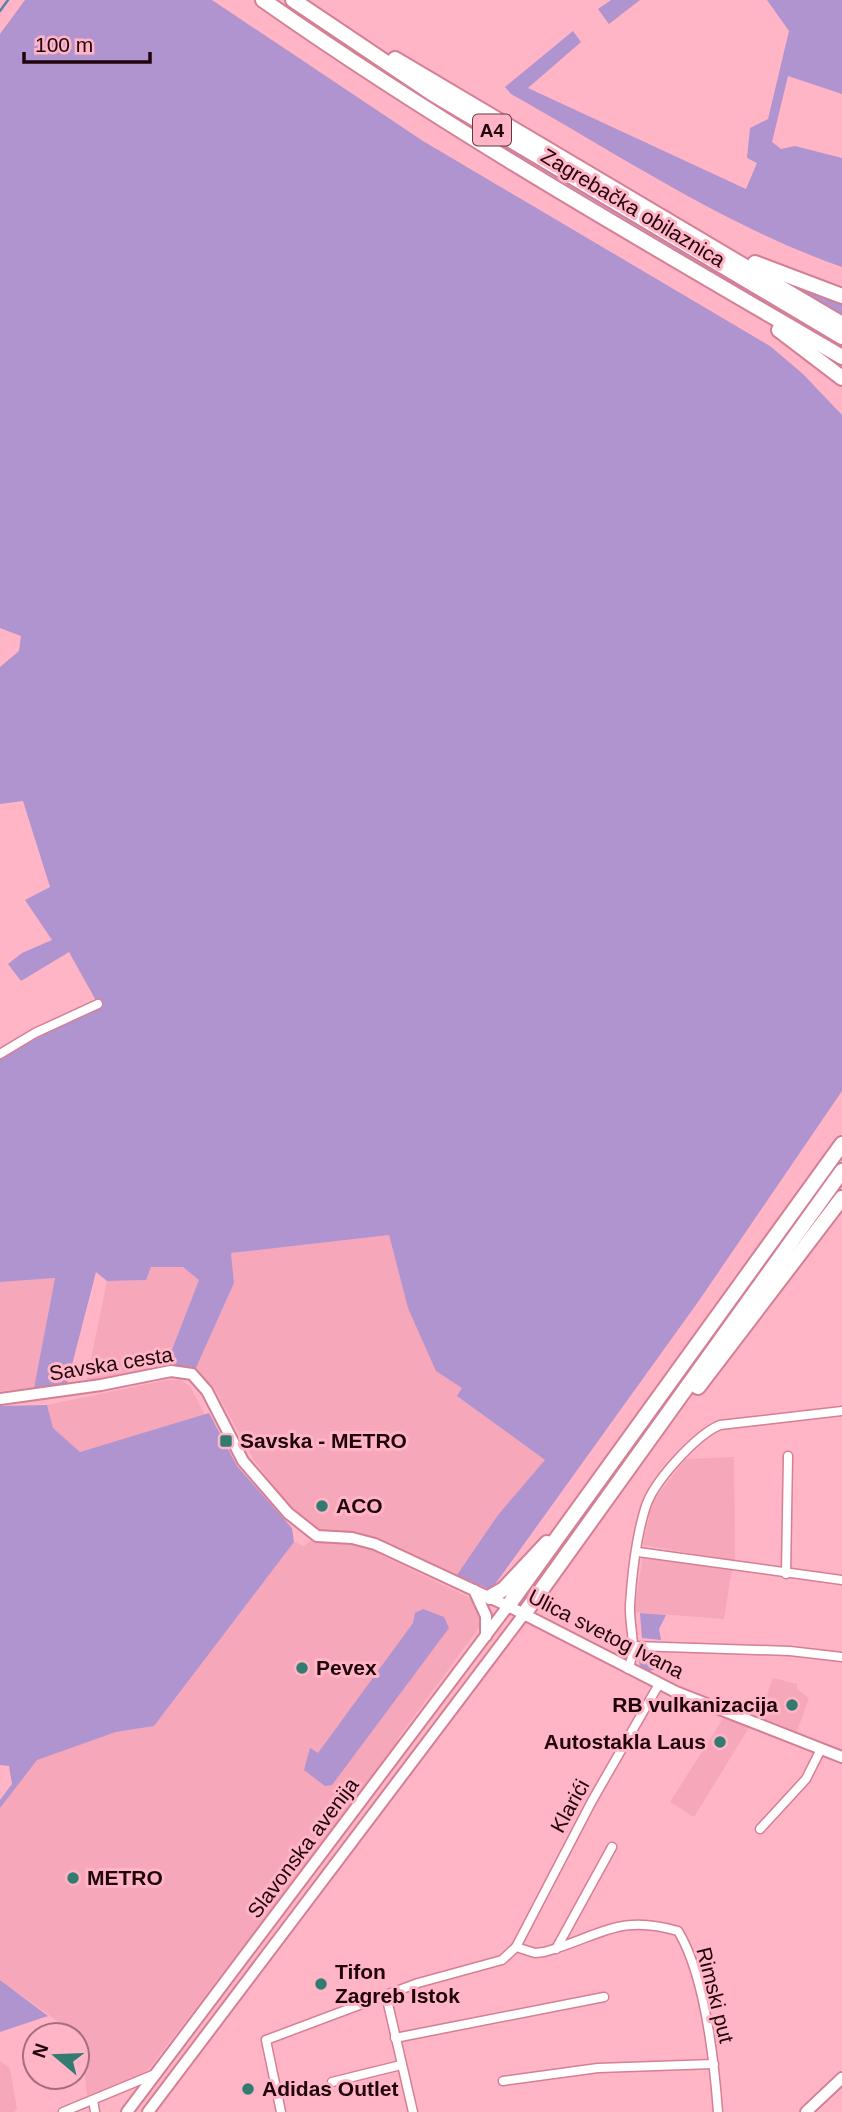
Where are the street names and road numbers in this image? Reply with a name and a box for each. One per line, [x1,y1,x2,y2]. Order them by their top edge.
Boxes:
road number: A4 [473,114,511,146]
street label: Zagrebačka obilaznica [537,144,730,272]
street label: Savska cesta [47,1342,175,1385]
street label: Ulica svetog Ivana [525,1584,688,1683]
street label: Slavonska avenija [242,1773,363,1922]
street label: Klarići [546,1775,593,1836]
street label: Rimski put [692,1945,739,2045]

